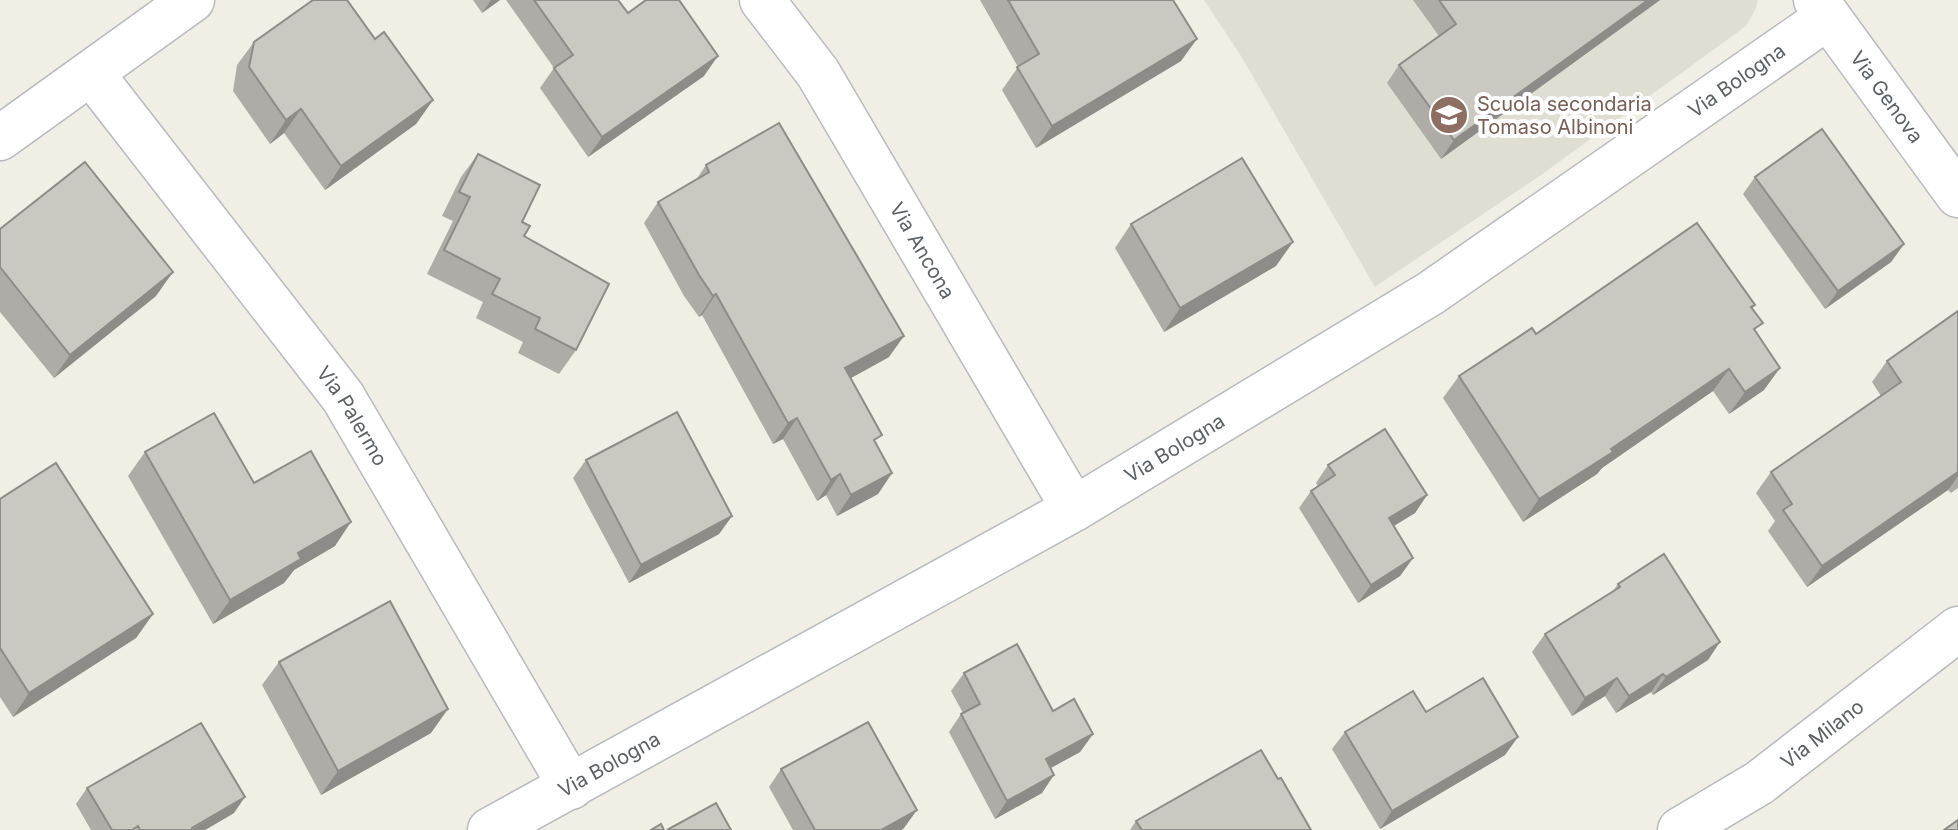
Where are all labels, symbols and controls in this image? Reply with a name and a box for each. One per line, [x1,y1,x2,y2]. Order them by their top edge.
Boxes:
street label: Via Bologna [1684,38,1790,123]
street label: Via Genova [1845,46,1928,148]
place label: Scuola secondaria Tomaso Albinoni [1477,92,1652,139]
school or university icon: Scuola secondaria Tomaso Albinoni [1428,94,1470,136]
street label: Via Ancona [885,198,960,303]
street label: Via Palermo [312,361,393,470]
street label: Via Bologna [1120,409,1229,488]
street label: Via Milano [1776,694,1869,774]
street label: Via Bologna [554,727,664,802]

